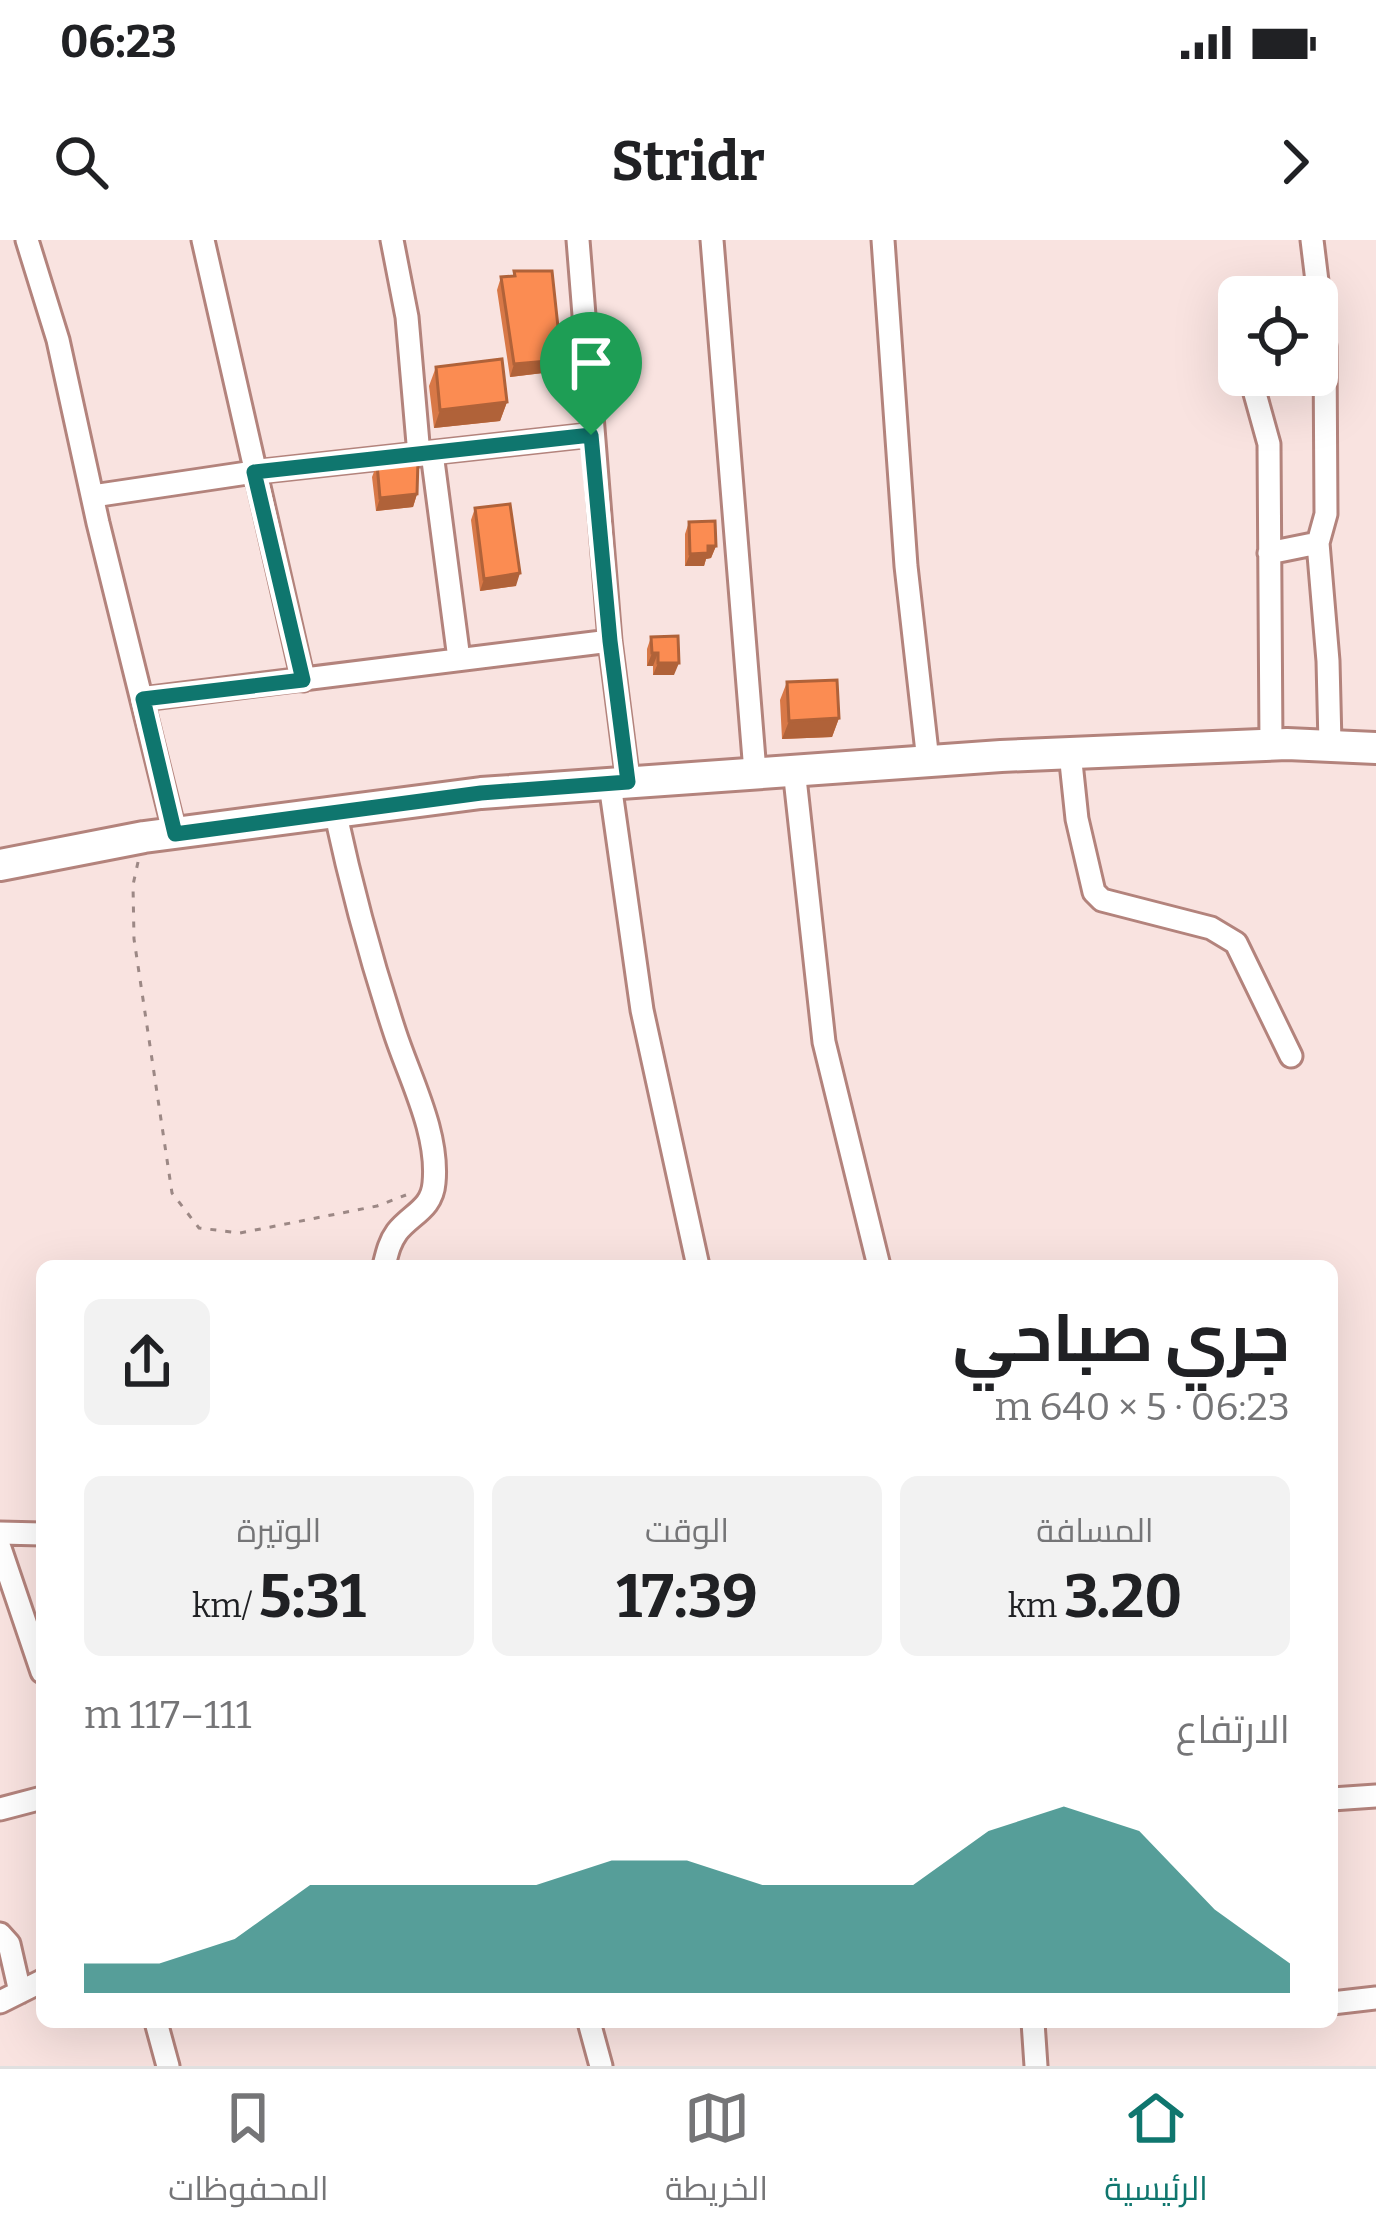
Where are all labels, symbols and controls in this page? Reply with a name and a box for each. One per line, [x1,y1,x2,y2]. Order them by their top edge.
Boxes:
text: 06:23 [60,15,177,69]
icon: search [48,129,114,195]
icon: forward [1262,129,1328,195]
text: Stridr [611,130,765,194]
map controls [1218,276,1338,396]
button: locate [1218,276,1338,396]
pin [540,312,642,435]
icon: arrive [558,330,624,396]
button: share [84,1299,210,1425]
text: جري صباحي [953,1299,1290,1378]
text: 06:23 · 5 × 640 m [995,1384,1290,1430]
text: الوتيرة [237,1511,321,1551]
text: الوقت [645,1511,729,1551]
text: المسافة [1036,1511,1154,1551]
text: 5:31 [259,1561,366,1633]
text: 17:39 [616,1561,758,1633]
text: 3.20 [1064,1561,1182,1633]
text: /km [192,1586,259,1626]
text: km [1008,1586,1064,1626]
text: 111–117 m [84,1692,252,1738]
text: الارتفاع [1176,1707,1290,1753]
tab: المحفوظات [168,2085,329,2219]
tab: الخريطة [665,2085,768,2219]
tab: الرئيسية [1104,2085,1208,2219]

